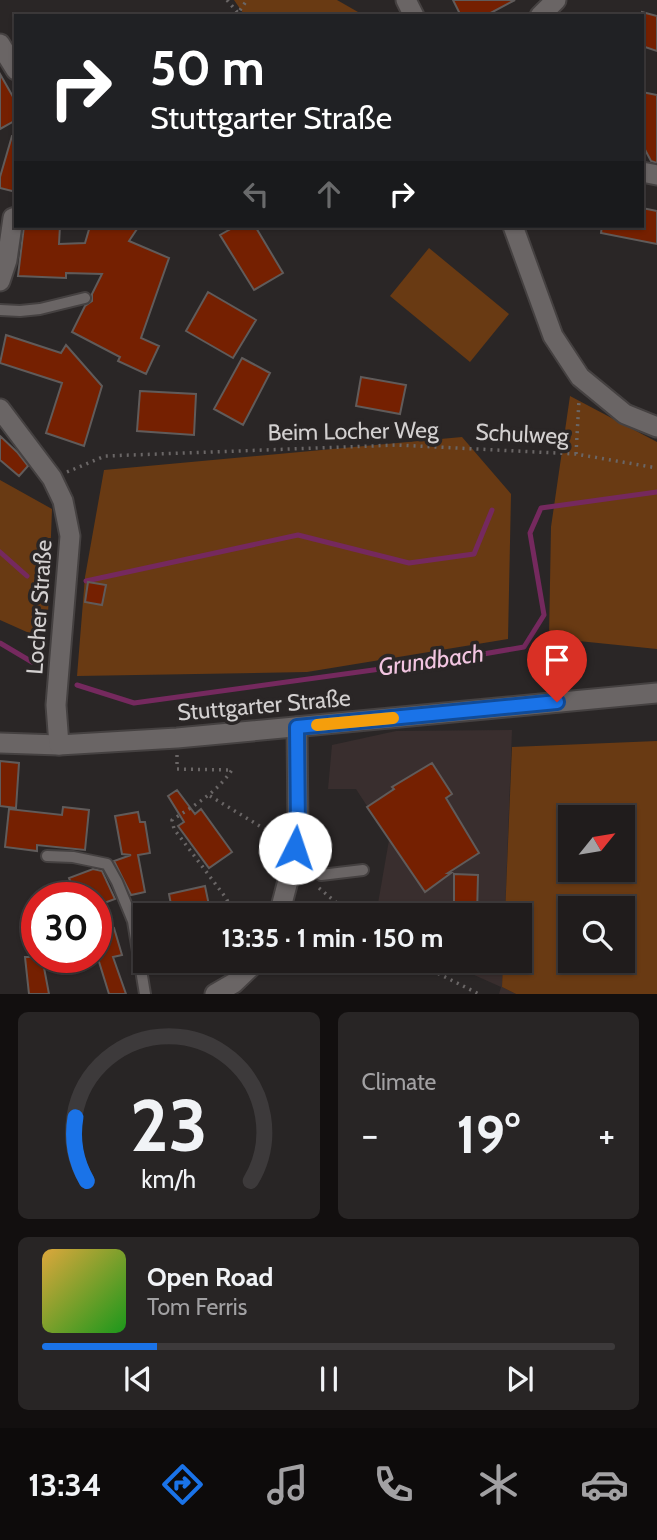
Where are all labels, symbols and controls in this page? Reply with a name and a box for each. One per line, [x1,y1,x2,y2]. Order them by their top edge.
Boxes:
text: 50 m [150,38,265,97]
icon: right [35,42,126,133]
text: Stuttgarter Straße [150,98,392,137]
icon: left [237,175,275,213]
icon: ahead [310,175,348,213]
icon: right [383,175,421,213]
street label: Beim Locher Weg [267,416,439,446]
street label: Schulweg [475,418,570,450]
street label: Locher Straße [20,538,58,675]
pin [527,630,587,702]
water label: Grundbach [376,638,486,682]
icon: arrive [538,641,576,679]
street label: Stuttgarter Straße [176,683,352,727]
north arrow [558,805,635,882]
map controls [558,805,635,973]
position arrow [258,811,332,885]
speed limit sign: 30 [21,882,112,973]
button: search [558,896,635,973]
text: 13:35 · 1 min · 150 m [222,922,443,954]
text: Climate [362,1068,436,1096]
text: 23 [130,1082,208,1170]
text: 19° [457,1103,520,1166]
text: − [362,1111,378,1158]
text: + [598,1111,615,1158]
text: km/h [141,1164,196,1194]
text: Open Road [147,1261,273,1293]
text: Tom Ferris [147,1293,247,1321]
icon: previous [119,1360,157,1398]
icon: pause [310,1360,348,1398]
icon: next [501,1360,539,1398]
icon: directions [158,1460,207,1509]
icon: music [263,1460,312,1509]
icon: phone [369,1460,418,1509]
icon: climate [474,1460,523,1509]
icon: car [580,1460,629,1509]
text: 13:34 [28,1465,102,1504]

